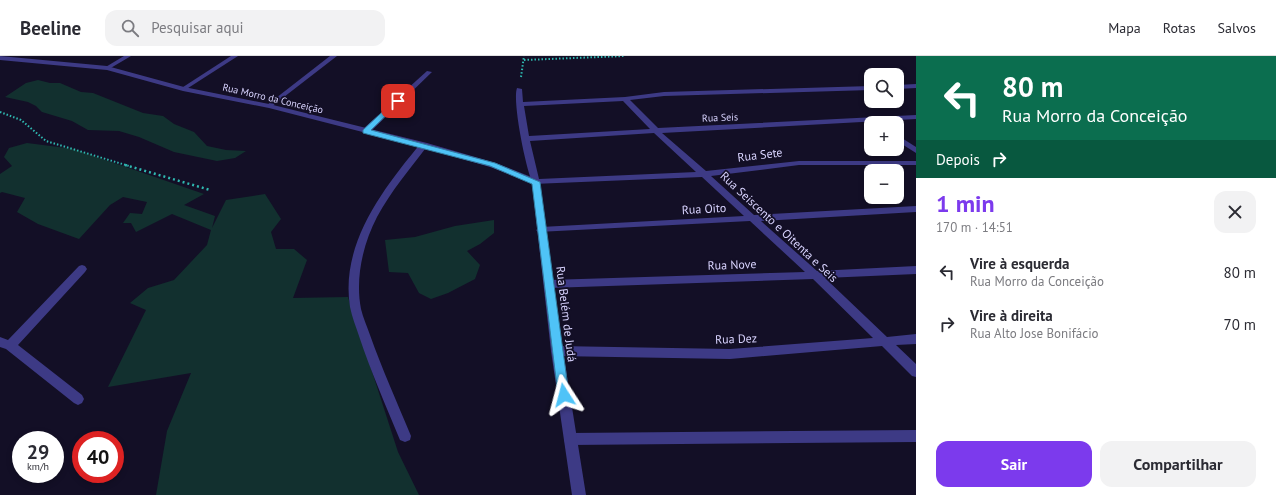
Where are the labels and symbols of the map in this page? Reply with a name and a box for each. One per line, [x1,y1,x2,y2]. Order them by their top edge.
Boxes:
street label: Rua Morro da Conceição [221,81,325,116]
pin [381,84,415,118]
street label: Rua Seis [702,110,738,125]
street label: Rua Sete [737,144,783,165]
street label: Rua Seiscento e Oitenta e Seis [717,168,841,285]
street label: Rua Oito [681,200,727,217]
street label: Rua Nove [707,256,757,273]
street label: Rua Belém de Judá [553,265,580,363]
street label: Rua Dez [715,330,757,347]
position arrow [543,374,585,416]
speed limit sign: 40 [72,431,124,483]

